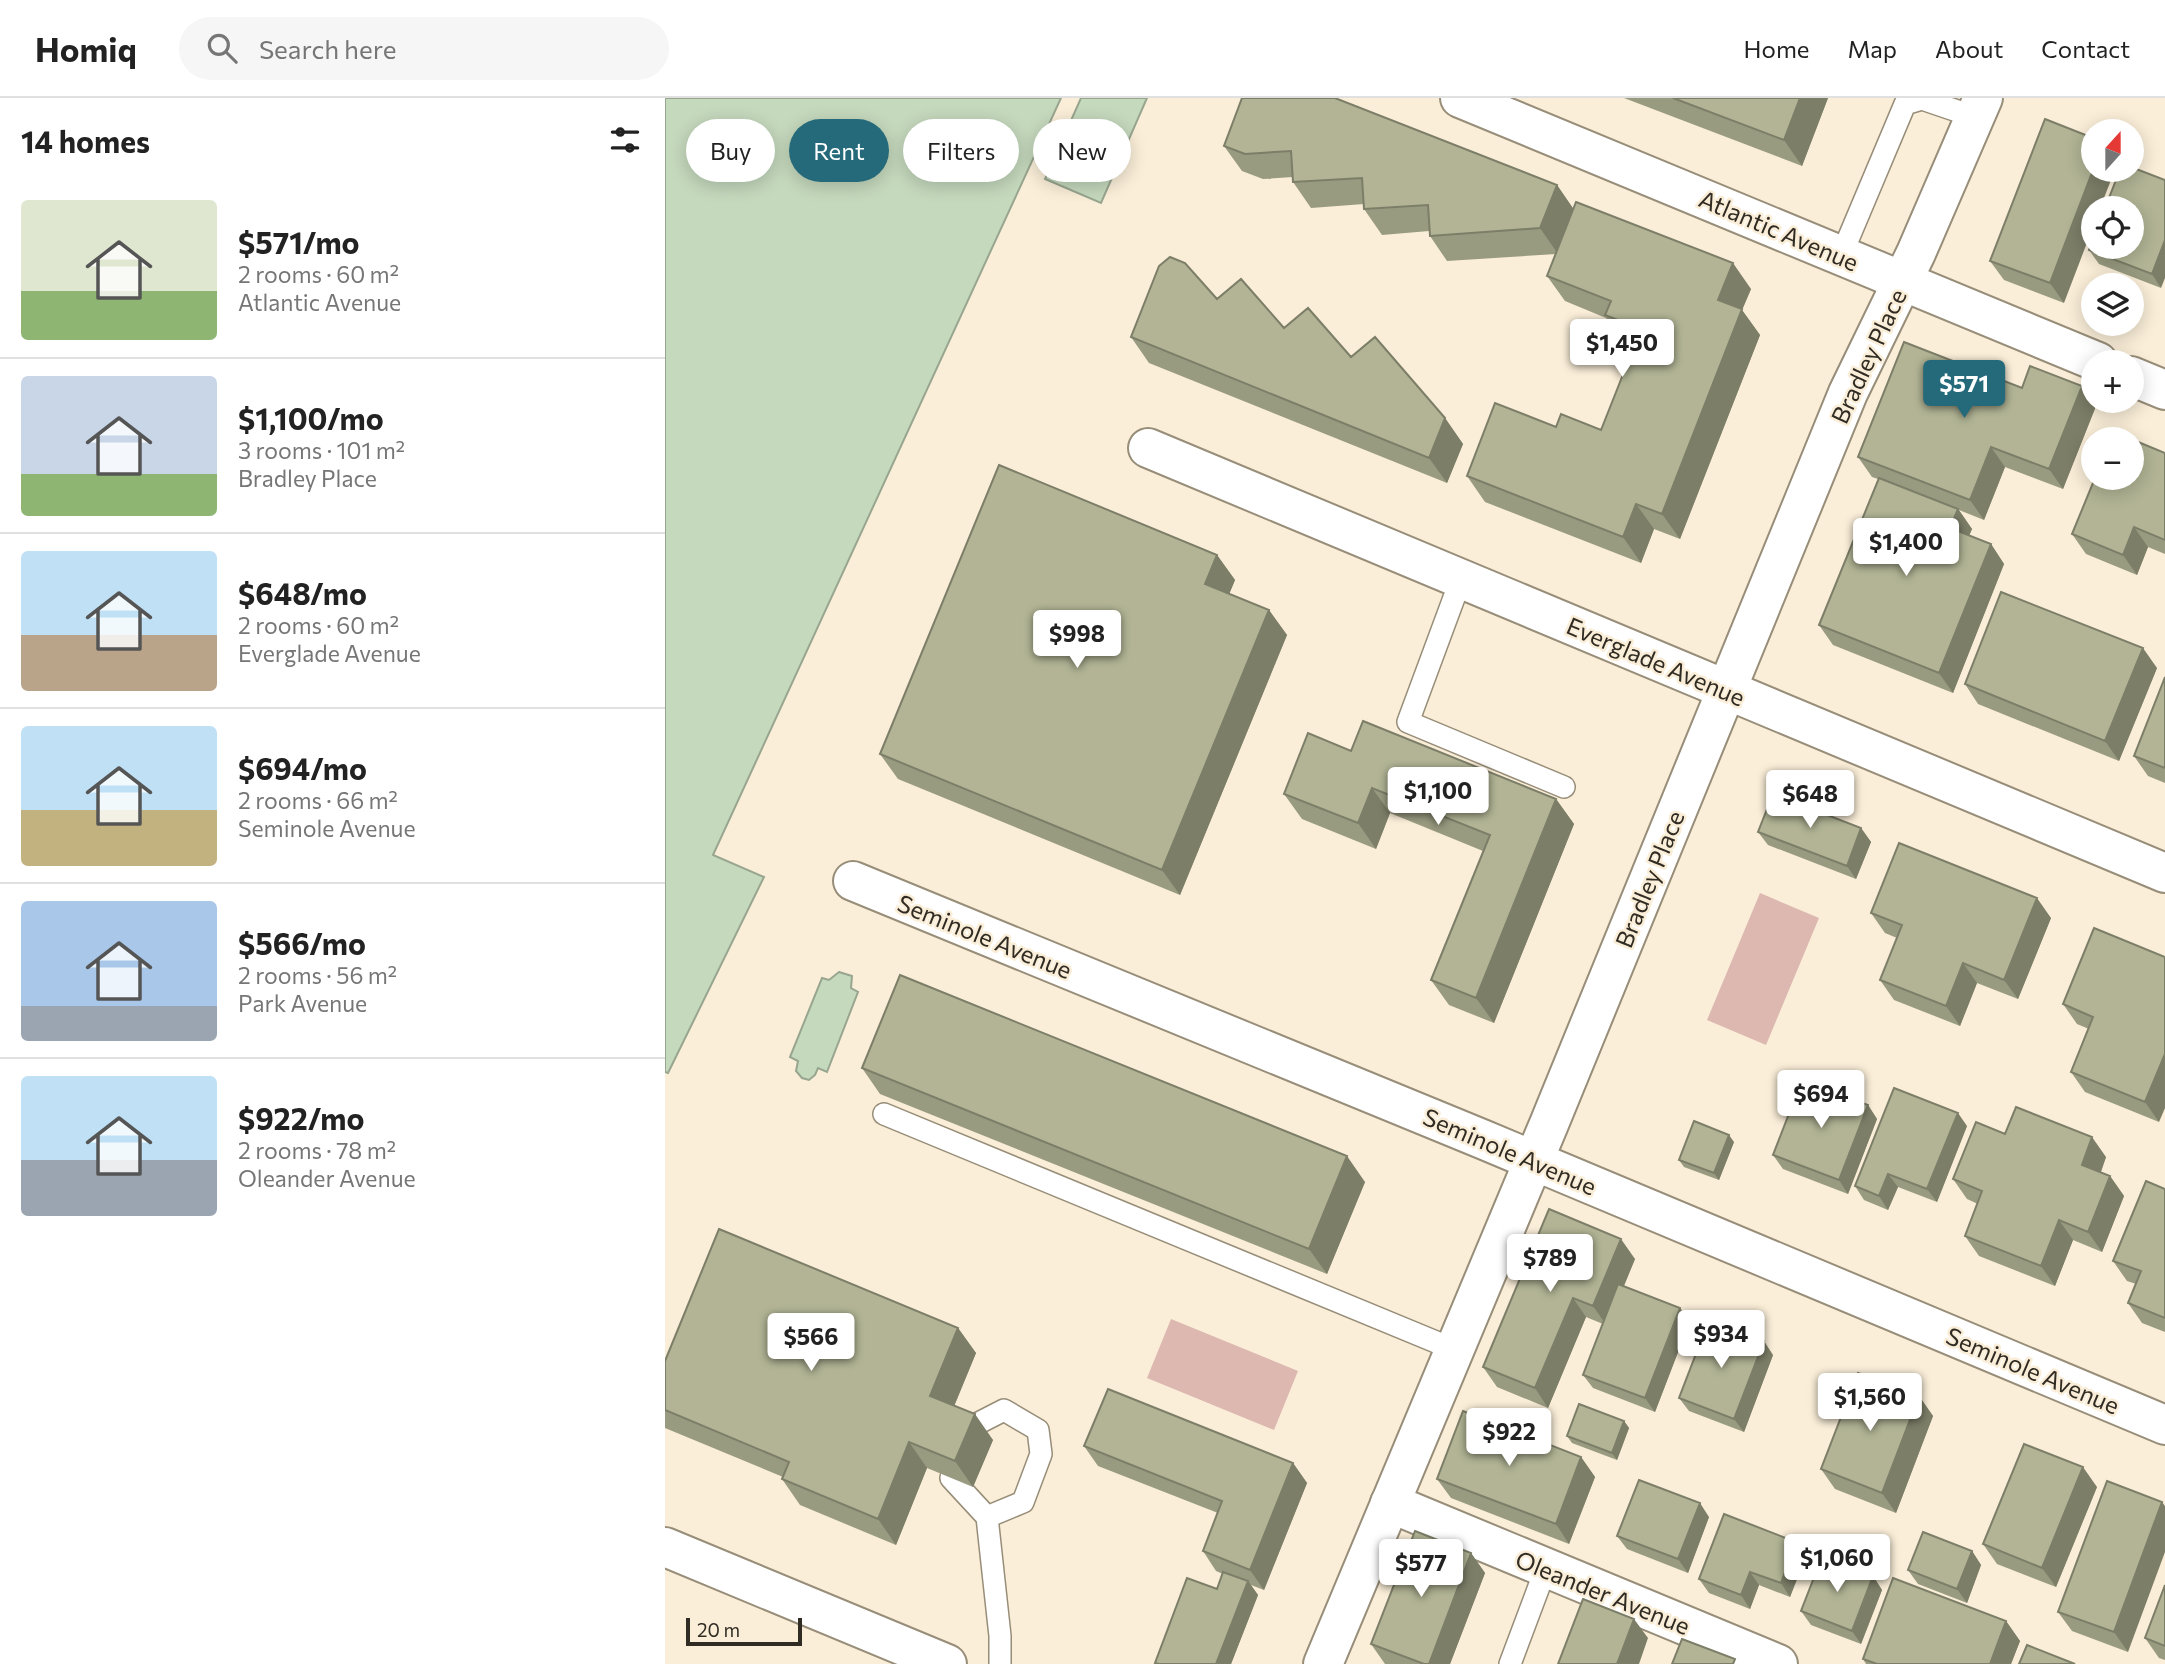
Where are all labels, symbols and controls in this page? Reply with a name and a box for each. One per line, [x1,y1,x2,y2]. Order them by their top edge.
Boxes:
search box [179,17,669,80]
text: Homiq [35,28,137,69]
icon: search [203,29,241,67]
text: Search here [259,33,396,64]
text: Home [1744,34,1810,63]
text: Map [1848,34,1897,63]
text: About [1935,34,2003,63]
text: Contact [2041,34,2130,63]
chip: Buy [686,119,775,182]
chip: Rent [789,119,889,182]
chip: Filters [903,119,1019,182]
chip: New [1033,119,1131,182]
north arrow [2081,119,2144,182]
map controls [2081,119,2144,490]
icon: filters [606,121,644,159]
text: 14 homes [21,122,150,159]
street label: Atlantic Avenue [1695,183,1863,277]
button: locate [2081,196,2144,259]
text: $571/mo [238,223,360,260]
icon: home [77,228,161,312]
text: 2 rooms · 60 m² [238,260,399,288]
button: layers [2081,273,2144,336]
street label: Bradley Place [1824,284,1912,428]
text: Atlantic Avenue [238,288,401,316]
pin: $1,450 [1565,320,1679,379]
text: $1,450 [1586,328,1658,356]
button: + [2081,350,2144,413]
pin: $571 [1923,360,2005,420]
text: $571 [1939,369,1989,397]
text: $1,100/mo [238,399,384,436]
icon: home [77,404,161,488]
button: − [2081,427,2144,490]
text: 3 rooms · 101 m² [238,436,405,464]
text: Bradley Place [238,464,377,492]
pin: $1,400 [1849,518,1963,578]
text: $1,400 [1869,527,1943,555]
text: $648/mo [238,574,367,611]
icon: home [77,579,161,663]
pin: $998 [1036,610,1118,670]
street label: Everglade Avenue [1563,610,1749,712]
text: 2 rooms · 60 m² [238,611,399,639]
text: $998 [1049,619,1105,647]
text: Everglade Avenue [238,639,421,667]
text: $694/mo [238,749,367,786]
icon: home [77,754,161,838]
pin: $1,100 [1381,768,1495,827]
pin: $648 [1769,770,1851,830]
text: $1,100 [1404,776,1472,804]
text: $648 [1782,779,1838,807]
text: 2 rooms · 66 m² [238,786,398,814]
street label: Bradley Place [1608,806,1690,952]
text: Seminole Avenue [238,814,416,842]
street label: Seminole Avenue [894,888,1076,984]
text: $566/mo [238,924,366,961]
icon: home [77,929,161,1013]
text: 2 rooms · 56 m² [238,961,397,989]
text: Park Avenue [238,989,367,1017]
pin: $694 [1780,1070,1862,1130]
text: $694 [1793,1079,1849,1107]
text: $922/mo [238,1099,364,1136]
street label: Seminole Avenue [1419,1101,1601,1201]
icon: home [77,1104,161,1188]
text: 2 rooms · 78 m² [238,1136,396,1164]
text: Oleander Avenue [238,1164,416,1192]
pin: $789 [1509,1234,1591,1294]
text: $789 [1523,1243,1577,1271]
pin: $934 [1680,1310,1762,1370]
pin: $566 [770,1314,852,1373]
text: $934 [1694,1319,1748,1347]
street label: Seminole Avenue [1942,1320,2124,1420]
text: $566 [783,1322,839,1350]
pin: $1,560 [1813,1374,1927,1433]
text: $1,560 [1834,1382,1906,1410]
pin: $922 [1468,1408,1550,1468]
text: $922 [1482,1417,1536,1445]
pin: $1,060 [1780,1534,1894,1594]
pin: $577 [1380,1540,1462,1599]
text: $1,060 [1800,1543,1874,1571]
street label: Oleander Avenue [1512,1544,1694,1640]
text: $577 [1395,1548,1447,1576]
scale bar [686,1615,801,1647]
text: 20 m [697,1618,740,1641]

